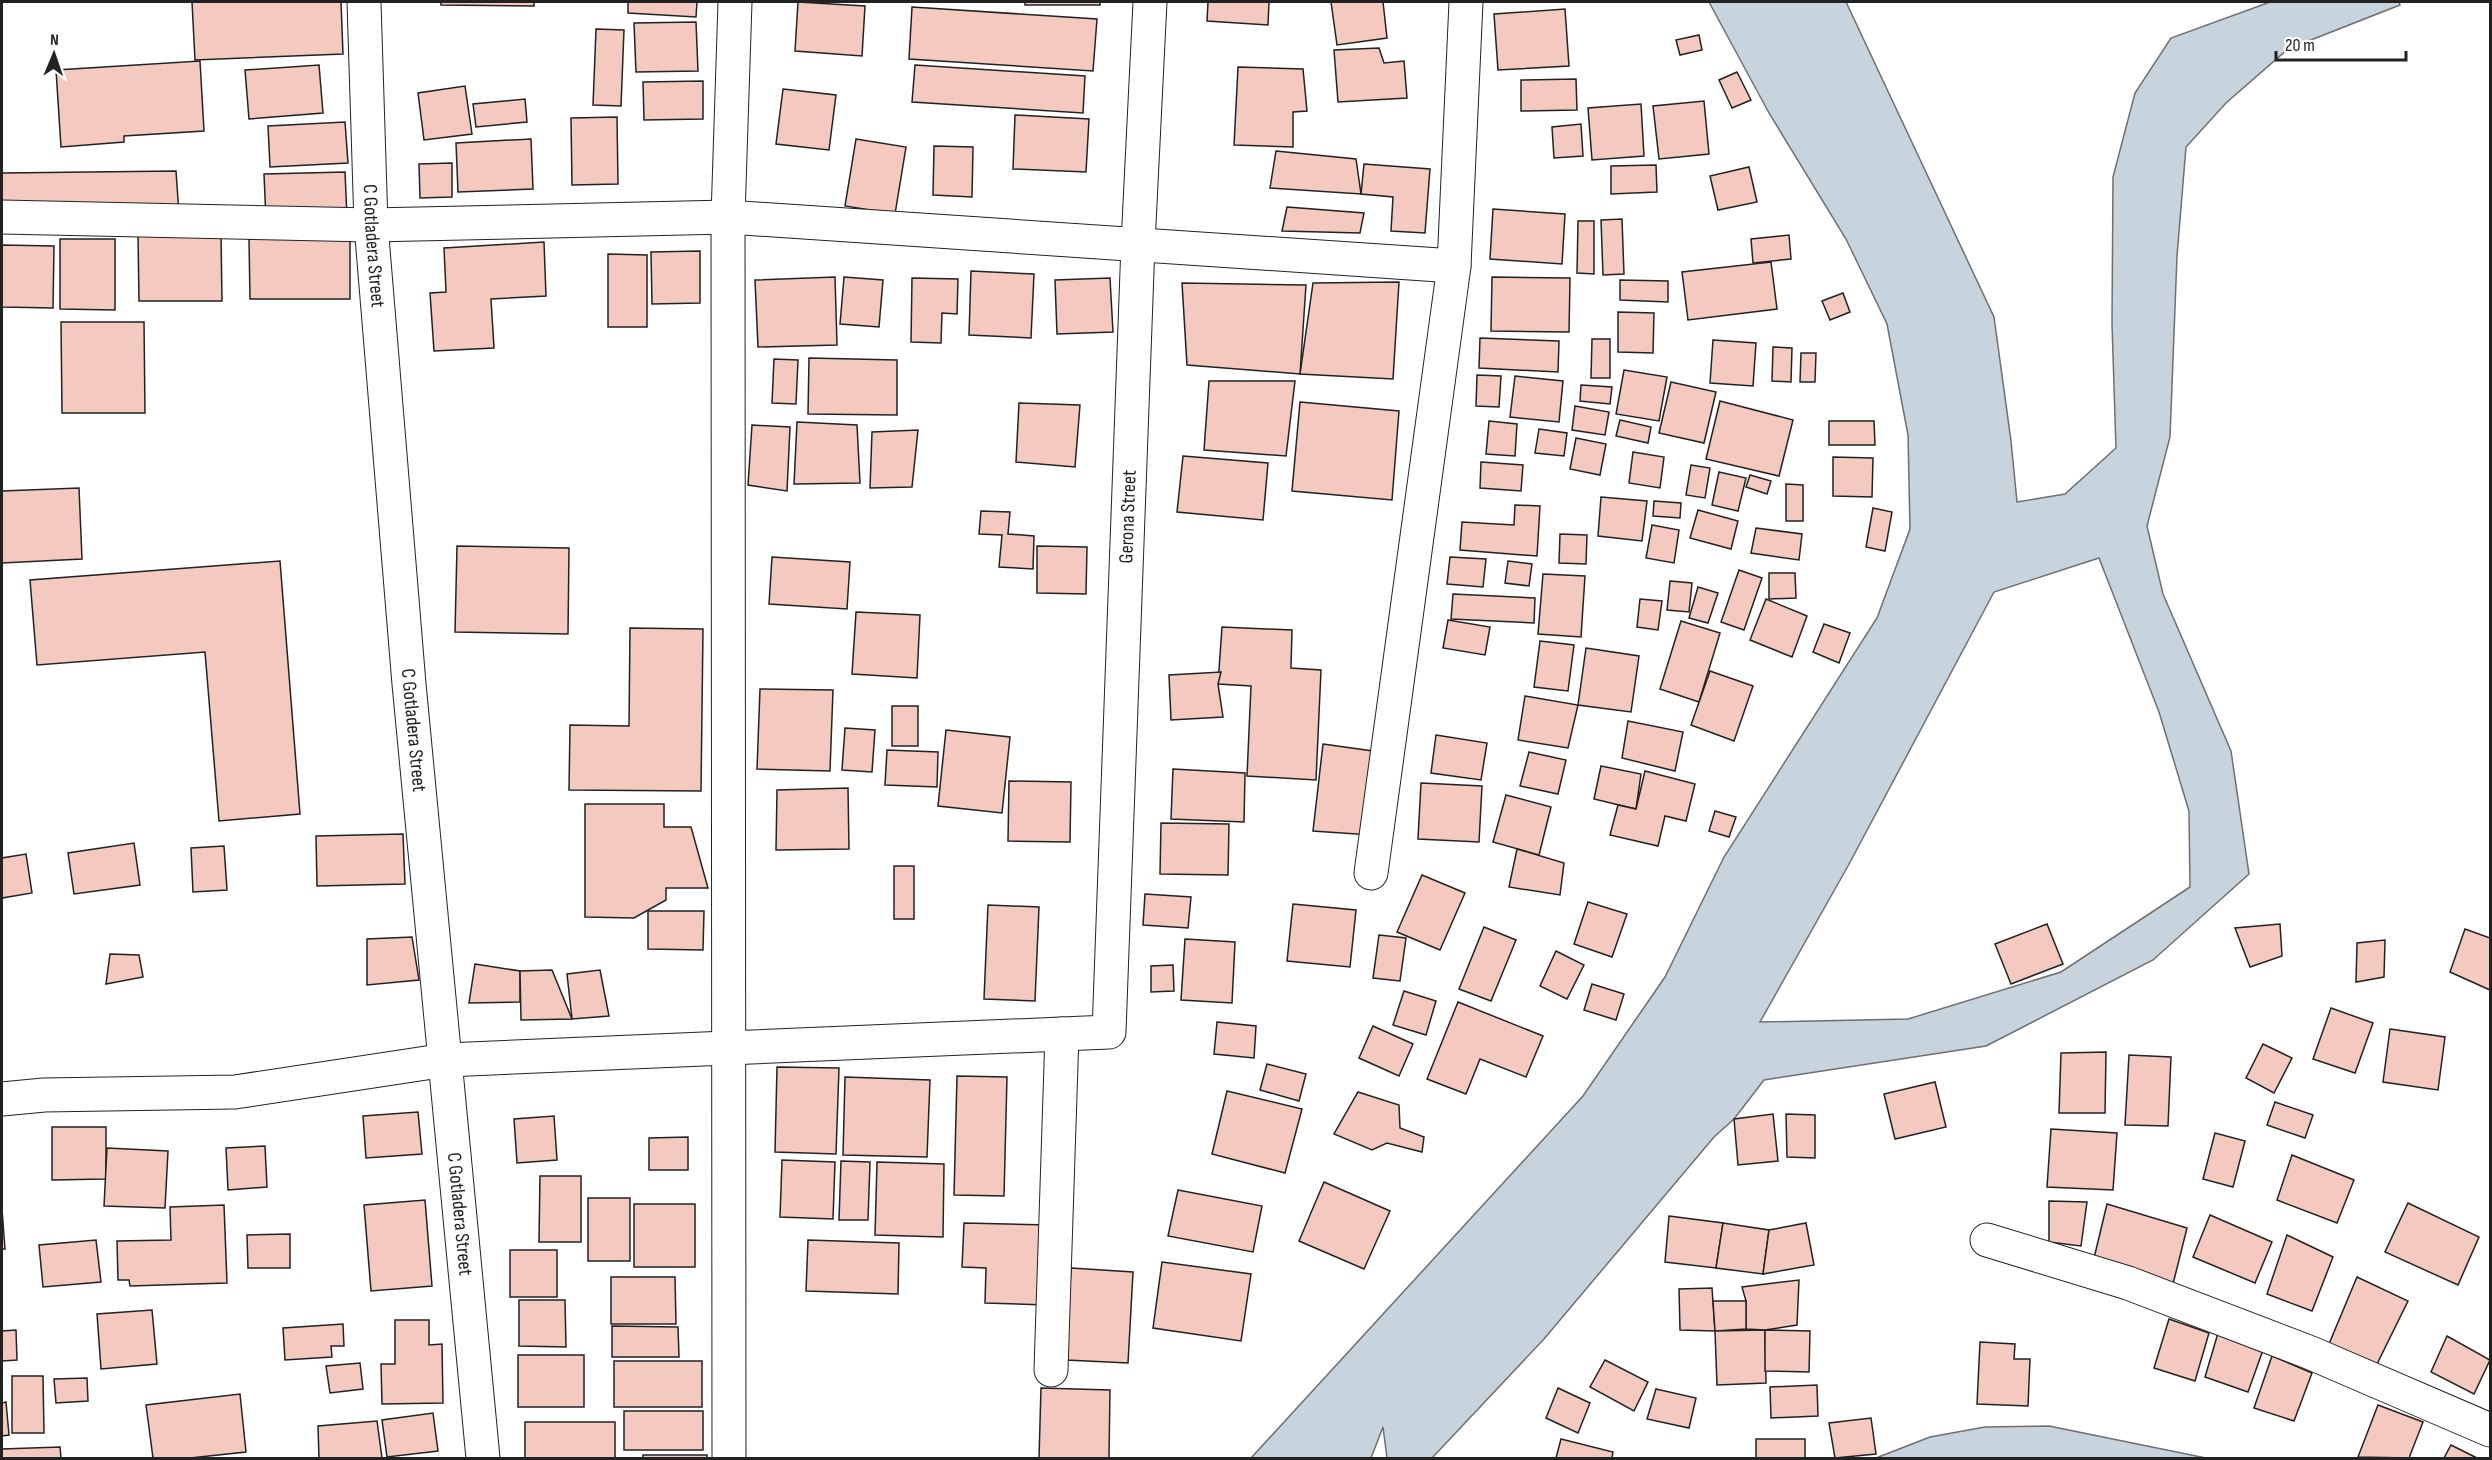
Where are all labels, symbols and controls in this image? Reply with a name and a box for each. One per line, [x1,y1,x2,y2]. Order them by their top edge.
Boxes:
north arrow [24,24,84,84]
scale bar [2276,24,2406,62]
text: N [50,31,59,50]
text: 20 m [2285,35,2315,56]
street label: C Gotladera Street [358,184,390,308]
street label: Gerona Street [1114,470,1142,564]
street label: C Gotladera Street [396,668,431,793]
street label: C Gotladera Street [442,1151,477,1277]

